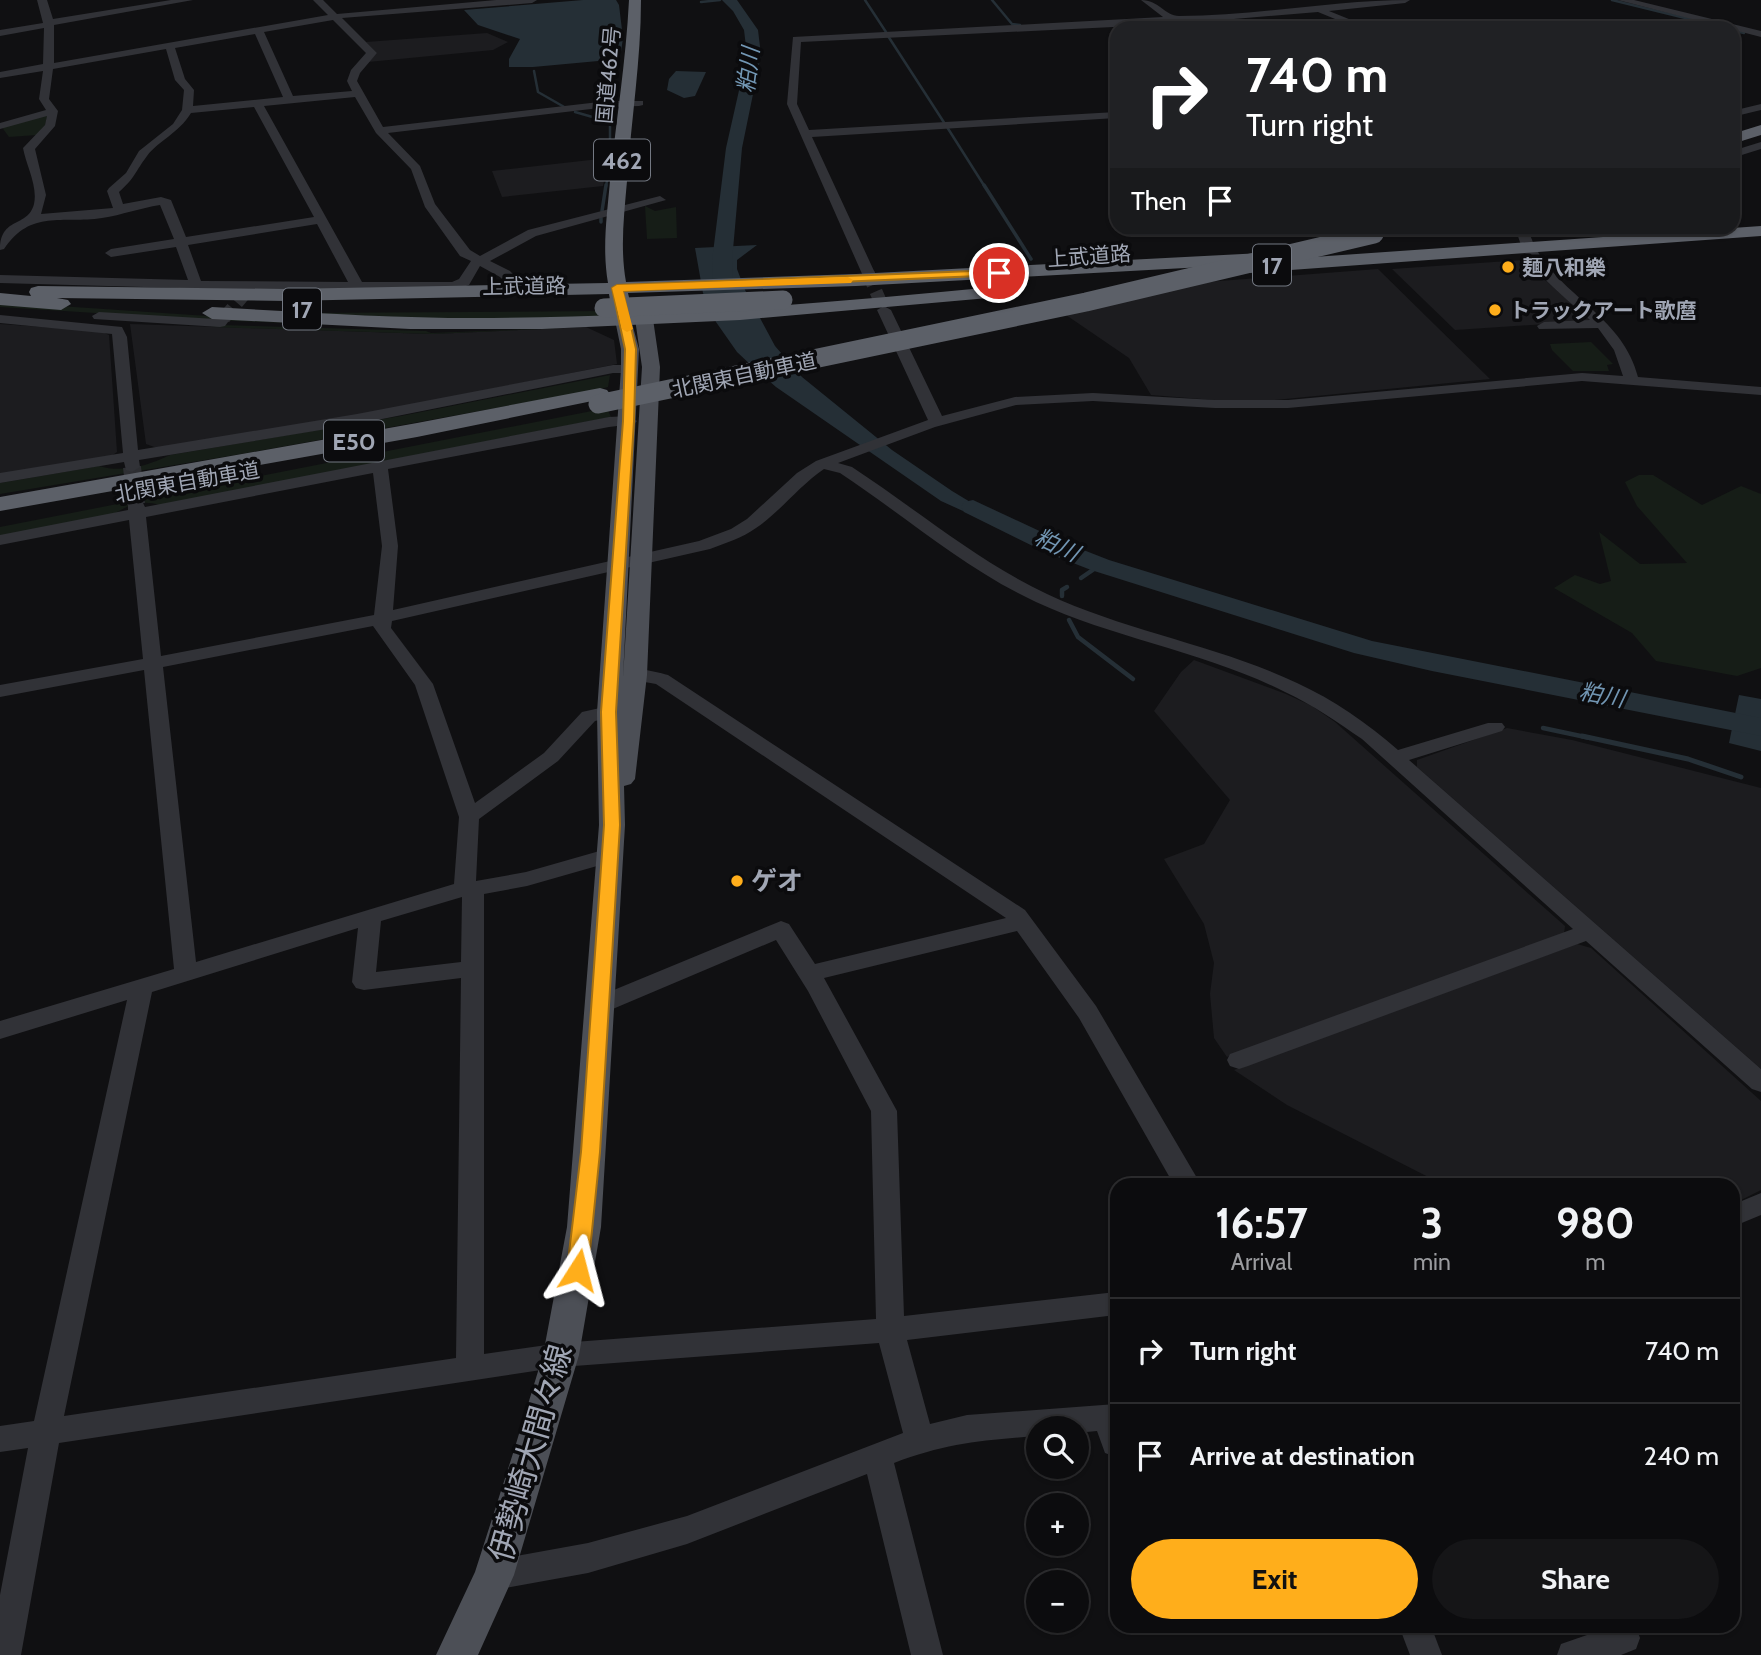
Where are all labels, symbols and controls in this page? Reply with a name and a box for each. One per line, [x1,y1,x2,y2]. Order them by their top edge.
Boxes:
street label: 国道462号 [591,25,625,125]
water label: 粕川 [731,42,765,95]
text: 740 m [1246,45,1388,104]
icon: right [1131,49,1222,140]
text: Turn right [1246,105,1373,144]
road number: 462 [594,140,650,180]
icon: arrive [1201,182,1239,220]
text: Then [1131,185,1187,217]
street label: 上武道路 [1046,241,1132,271]
pin [969,243,1029,303]
road number: 17 [1253,244,1291,286]
icon: arrive [980,254,1018,292]
place label: 麺八和樂 [1522,255,1606,280]
marker: 麺八和樂 [1500,259,1516,275]
street label: 上武道路 [482,273,566,299]
road number: 17 [283,288,321,330]
place label: トラックアート歌麿 [1509,298,1697,323]
marker: トラックアート歌麿 [1487,302,1503,318]
street label: 北関東自動車道 [670,347,818,403]
road number: E50 [324,420,384,462]
street label: 北関東自動車道 [112,457,262,507]
water label: 粕川 [1030,523,1086,569]
water label: 粕川 [1577,677,1630,714]
place label: ゲオ [751,865,803,897]
marker: ゲオ [729,873,745,889]
text: 16:57 [1215,1197,1308,1249]
text: 3 [1421,1197,1443,1249]
text: 980 [1556,1197,1635,1249]
position arrow [541,1233,615,1307]
text: Arrival [1231,1248,1292,1276]
text: min [1413,1248,1451,1276]
text: m [1585,1248,1606,1276]
icon: right [1131,1332,1169,1370]
text: Turn right [1190,1335,1296,1367]
text: 740 m [1645,1335,1719,1367]
street label: 伊勢崎大間々線 [480,1340,580,1566]
map controls [1026,1416,1089,1633]
button: search [1026,1416,1089,1479]
icon: arrive [1131,1437,1169,1475]
text: Arrive at destination [1190,1440,1415,1472]
text: 240 m [1644,1440,1719,1472]
button: + [1026,1493,1089,1556]
button: Exit [1131,1539,1418,1619]
button: Share [1432,1539,1719,1619]
button: − [1026,1570,1089,1633]

